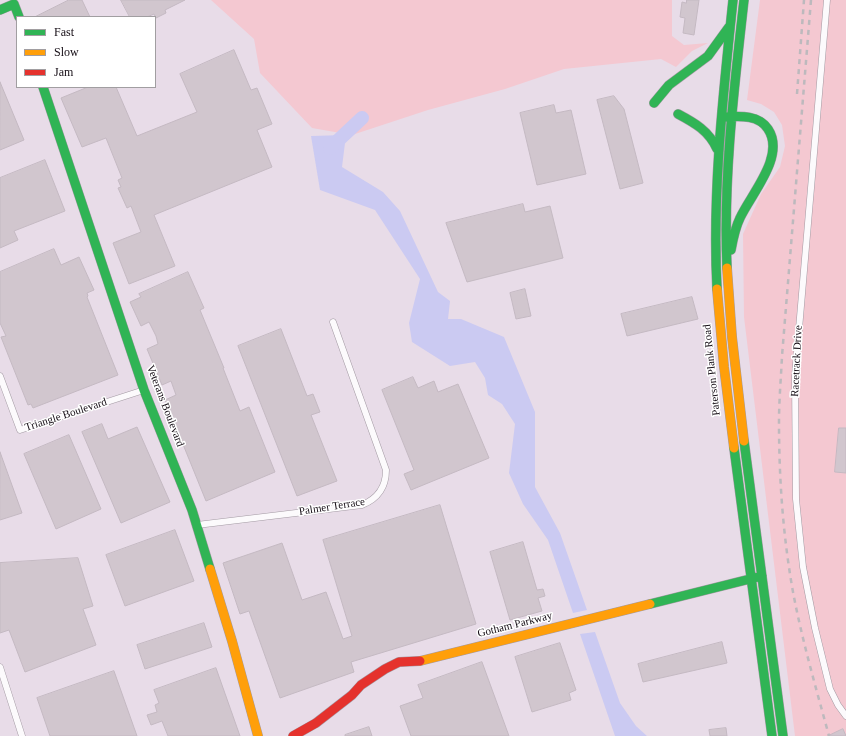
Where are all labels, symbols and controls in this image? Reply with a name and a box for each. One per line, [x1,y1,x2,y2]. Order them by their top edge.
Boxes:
legend [16,16,156,88]
text: Fast [54,25,74,39]
text: Slow [54,45,79,59]
text: Jam [54,65,73,79]
street label: Paterson Plank Road [701,324,723,416]
street label: Racetrack Drive [789,325,805,397]
street label: Veterans Boulevard [143,363,187,449]
street label: Triangle Boulevard [23,396,109,434]
street label: Palmer Terrace [298,495,366,519]
street label: Gotham Parkway [476,609,554,641]

